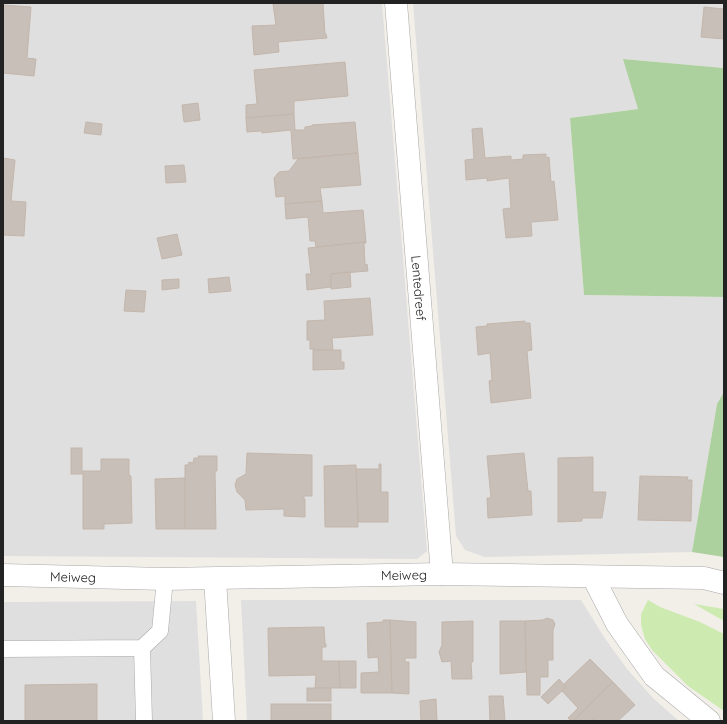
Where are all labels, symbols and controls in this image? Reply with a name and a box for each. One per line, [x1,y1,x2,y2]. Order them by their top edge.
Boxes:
street label: Lentedreef [408,255,430,322]
street label: Meiweg [381,566,427,583]
street label: Meiweg [50,568,96,585]

